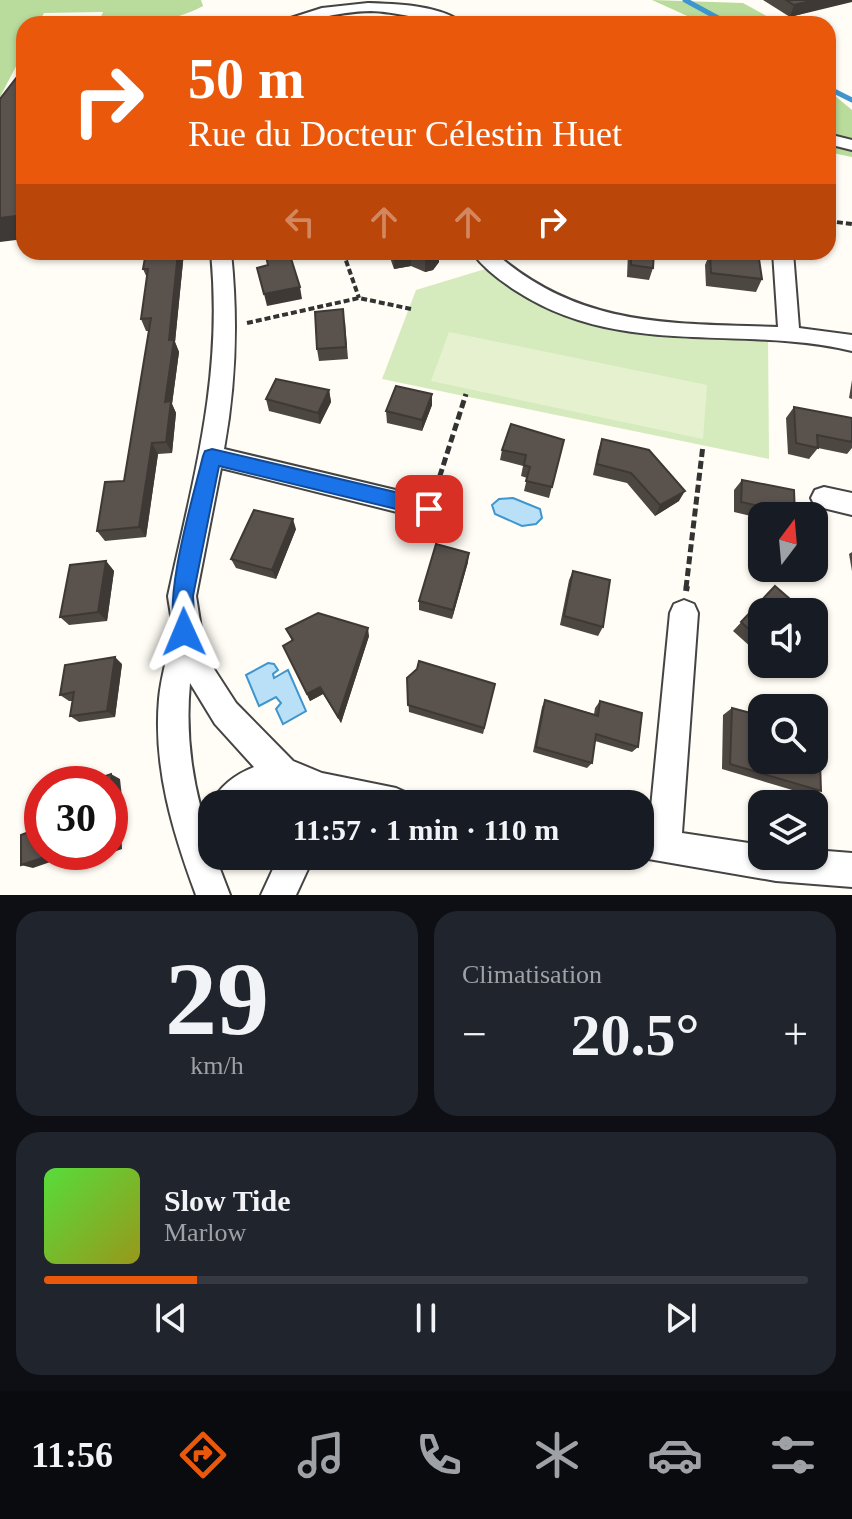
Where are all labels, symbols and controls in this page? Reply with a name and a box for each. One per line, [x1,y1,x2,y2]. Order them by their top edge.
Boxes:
icon: right [56,48,160,152]
text: 50 m [188,48,305,110]
text: Rue du Docteur Célestin Huet [188,114,622,154]
icon: left [278,200,322,244]
icon: ahead [362,200,406,244]
icon: ahead [446,200,490,244]
icon: right [530,200,574,244]
pin [395,475,463,543]
icon: arrive [407,487,451,531]
north arrow [748,502,828,582]
map controls [748,502,828,870]
position arrow [142,590,226,674]
button: sound [748,598,828,678]
button: search [748,694,828,774]
speed limit sign: 30 [24,766,128,870]
button: layers [748,790,828,870]
text: 11:57 · 1 min · 110 m [293,813,559,846]
text: 29 [165,941,269,1056]
text: Climatisation [462,960,602,989]
text: 20.5° [571,1002,700,1068]
text: − [462,1010,487,1059]
text: + [783,1010,808,1059]
text: km/h [190,1051,244,1080]
text: Slow Tide [164,1184,290,1217]
text: Marlow [164,1218,246,1247]
icon: previous [149,1296,193,1340]
icon: pause [404,1296,448,1340]
icon: next [659,1296,703,1340]
icon: directions [175,1427,231,1483]
icon: music [293,1427,349,1483]
icon: phone [411,1427,467,1483]
icon: climate [529,1427,585,1483]
icon: car [647,1427,703,1483]
icon: filters [765,1427,821,1483]
text: 11:56 [31,1435,113,1475]

